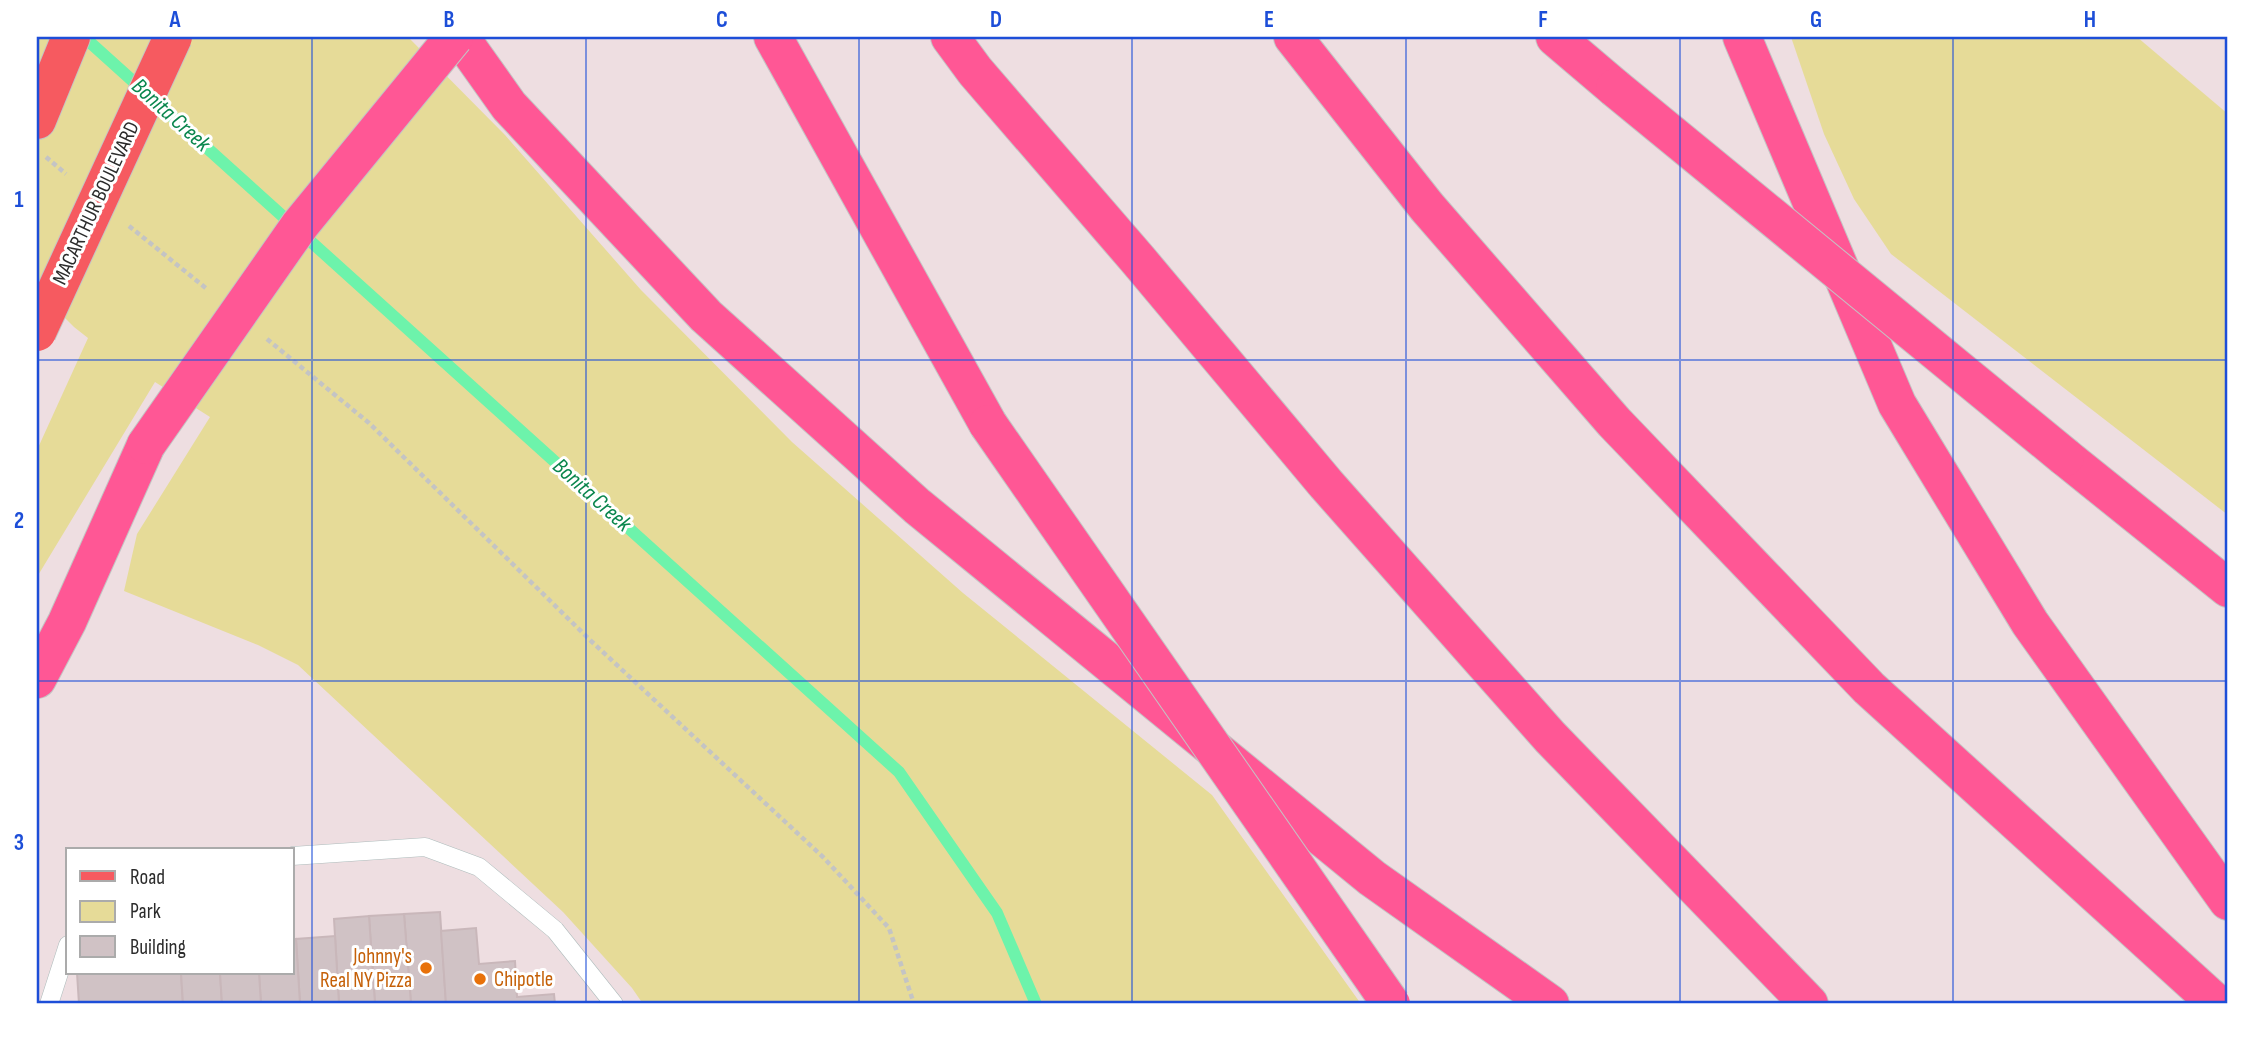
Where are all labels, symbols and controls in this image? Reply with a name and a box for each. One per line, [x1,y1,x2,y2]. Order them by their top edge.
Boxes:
text: A [169,6,182,34]
text: B [444,6,455,34]
text: C [716,6,728,34]
text: D [990,6,1002,34]
text: E [1264,6,1274,34]
text: F [1538,6,1548,34]
text: G [1810,6,1822,34]
text: H [2084,6,2096,34]
water label: Bonita Creek [126,72,217,159]
street label: MACARTHUR BOULEVARD [47,118,145,288]
text: 1 [14,186,24,214]
water label: Bonita Creek [547,452,638,539]
text: 2 [14,507,24,535]
text: 3 [14,829,24,857]
legend [66,848,294,974]
text: Road [130,865,165,890]
text: Park [130,899,161,924]
text: Building [130,935,186,960]
place label: Johnny's Real NY Pizza [320,944,412,993]
marker: Johnny's Real NY Pizza [418,960,434,976]
place label: Chipotle [494,967,553,992]
marker: Chipotle [472,971,488,987]

